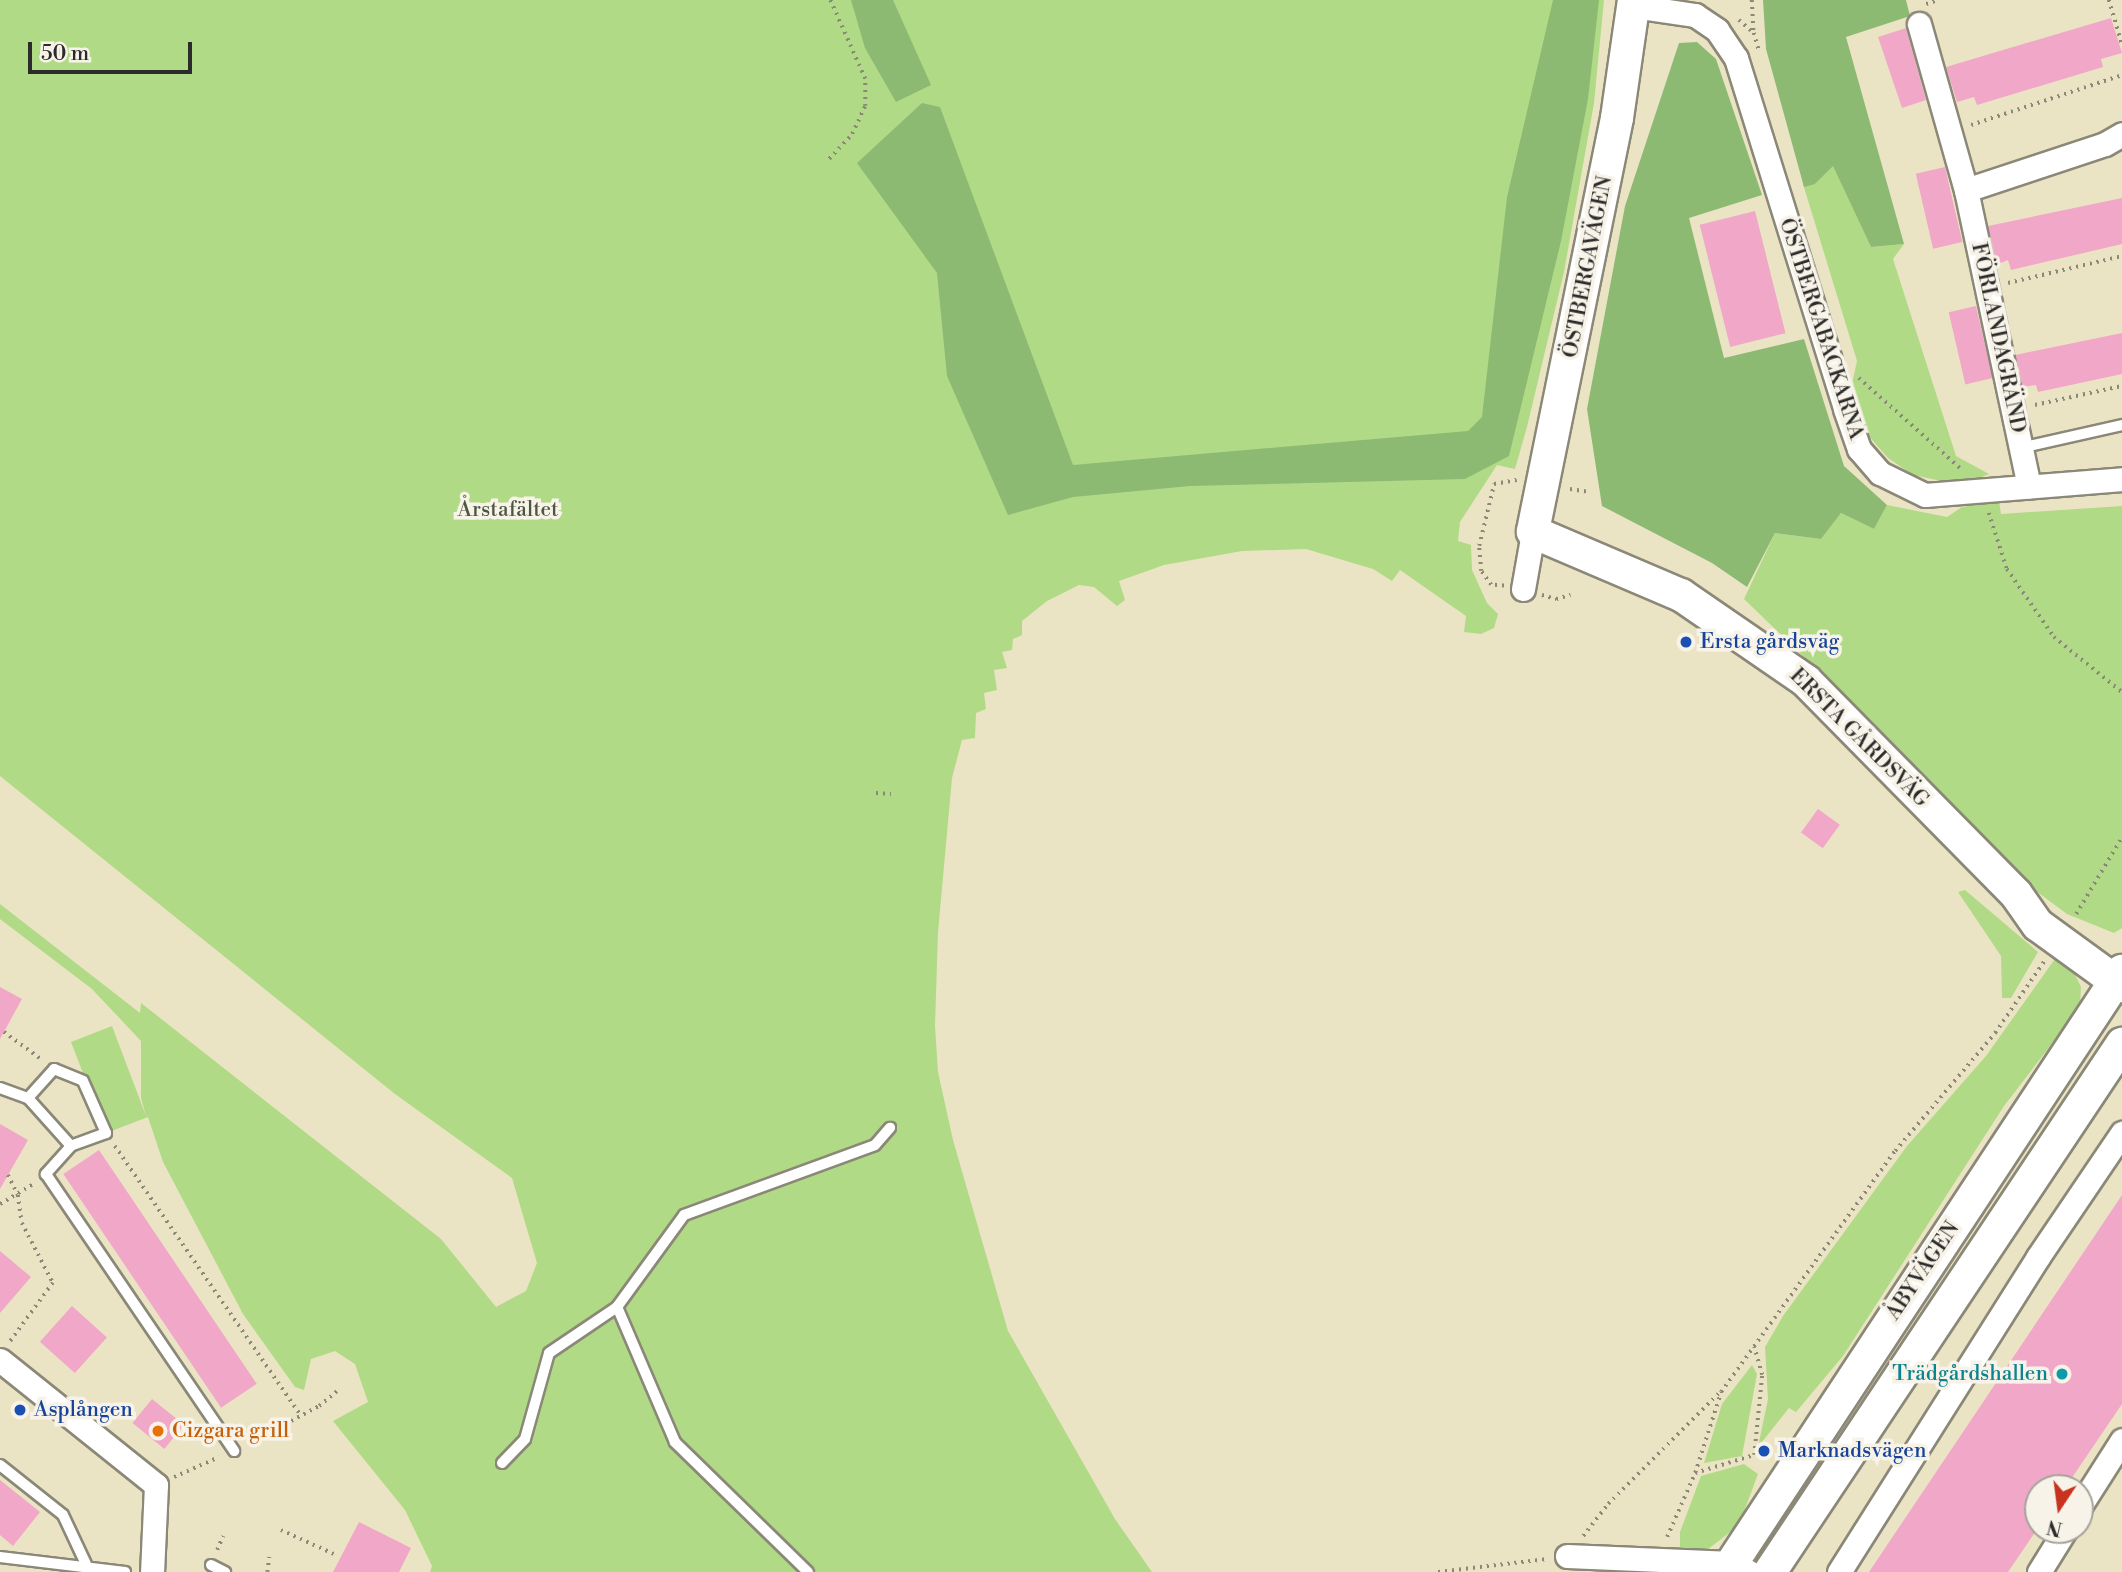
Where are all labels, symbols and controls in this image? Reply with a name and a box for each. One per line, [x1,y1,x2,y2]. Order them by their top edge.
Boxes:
scale bar [32,28,196,72]
text: 50 m [41,41,89,67]
street label: ÖSTBERGAVÄGEN [1558,174,1618,360]
street label: ÖSTBERGABACKARNA [1773,215,1869,443]
street label: FÖRLANDAGRÄND [1966,241,2030,435]
park label: Årstafältet [458,497,558,523]
place label: Ersta gårdsväg [1700,629,1840,655]
marker: Ersta gårdsväg [1678,634,1694,650]
street label: ERSTA GÅRDSVÄG [1784,663,1934,813]
street label: ÅBYVÄGEN [1881,1217,1965,1325]
place label: Trädgårdshallen [1892,1361,2048,1387]
marker: Trädgårdshallen [2054,1366,2070,1382]
place label: Asplången [34,1397,133,1423]
marker: Asplången [12,1402,28,1418]
place label: Cizgara grill [172,1418,289,1444]
marker: Cizgara grill [150,1423,166,1439]
place label: Marknadsvägen [1778,1438,1926,1464]
marker: Marknadsvägen [1756,1443,1772,1459]
north arrow [2024,1474,2094,1544]
text: N [2045,1514,2065,1541]

